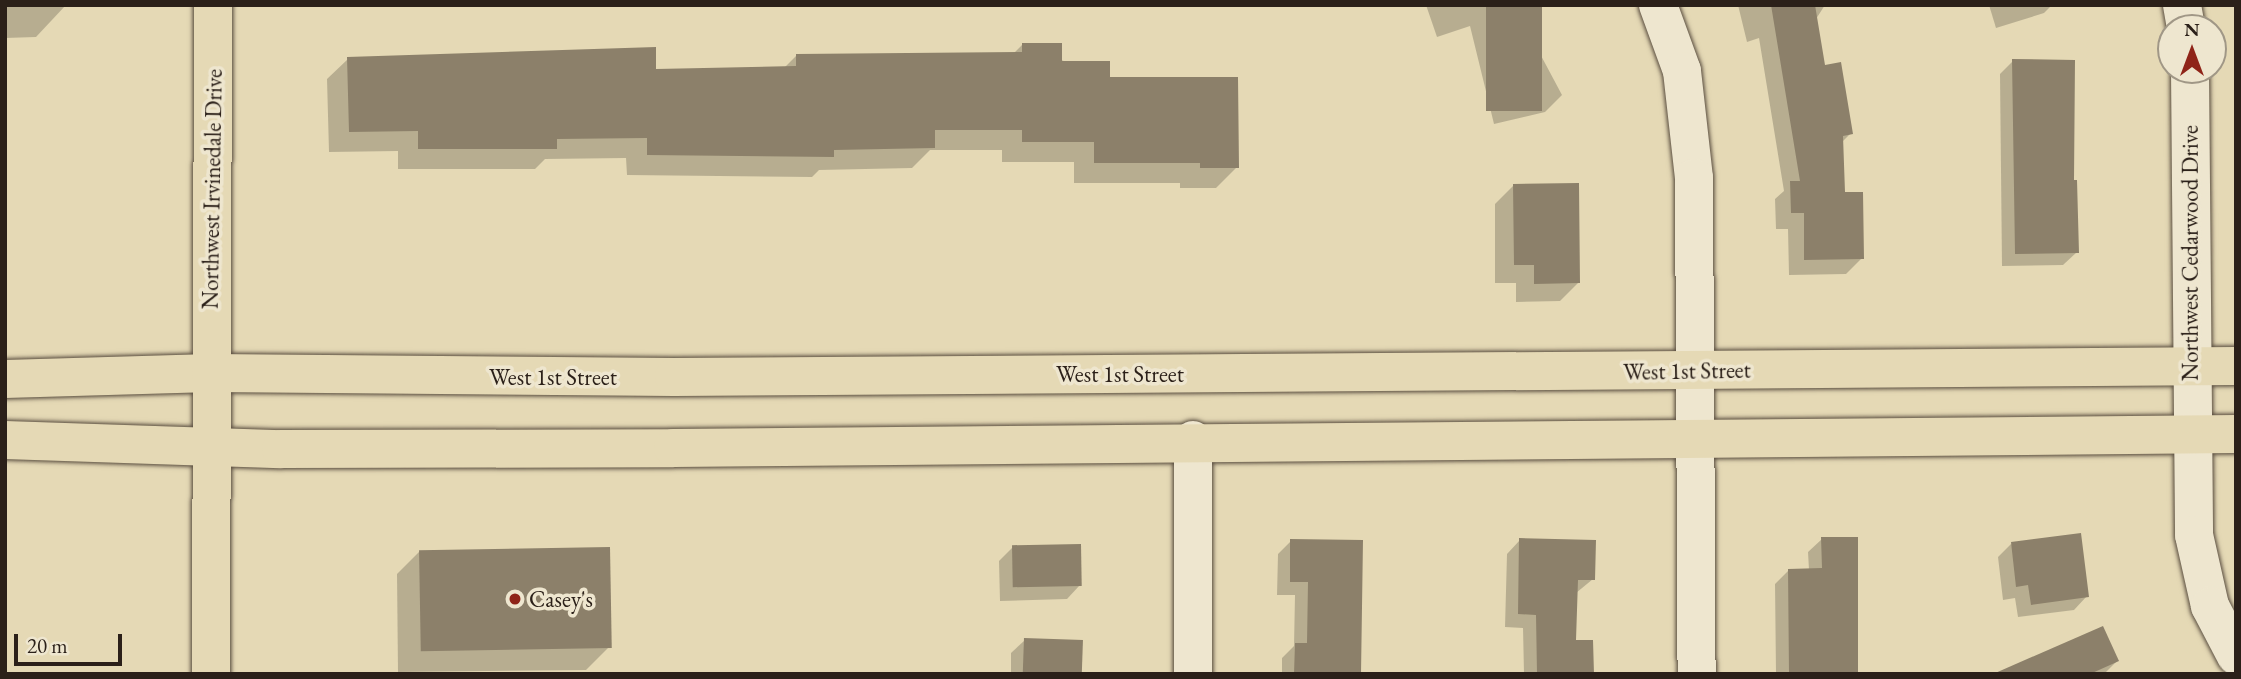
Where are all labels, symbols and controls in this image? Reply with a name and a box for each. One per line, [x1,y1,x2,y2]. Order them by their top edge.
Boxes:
north arrow [2157,14,2227,84]
text: N [2184,17,2200,42]
street label: Northwest Irvinedale Drive [196,69,228,309]
street label: Northwest Cedarwood Drive [2176,125,2204,381]
street label: West 1st Street [1623,356,1751,386]
street label: West 1st Street [1056,360,1184,388]
street label: West 1st Street [489,363,617,391]
place label: Casey's [529,585,593,613]
marker: Casey's [507,591,523,607]
scale bar [18,620,126,664]
text: 20 m [27,632,68,659]

